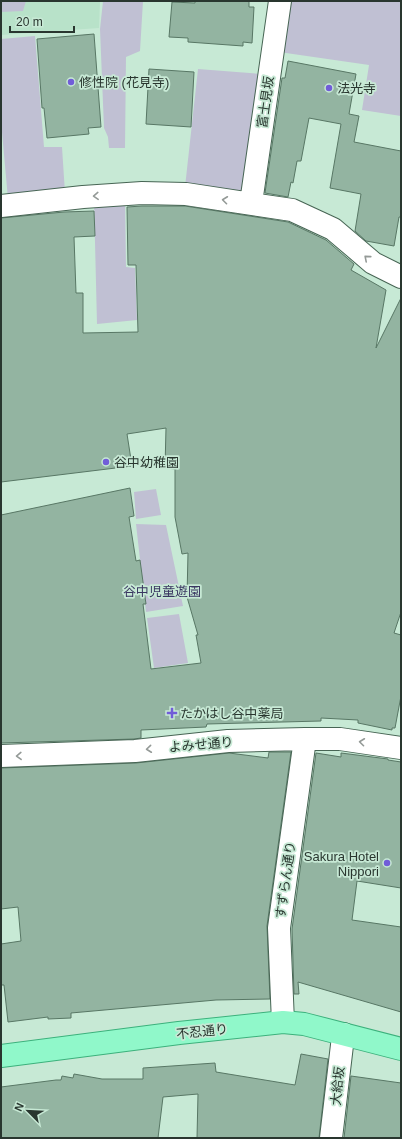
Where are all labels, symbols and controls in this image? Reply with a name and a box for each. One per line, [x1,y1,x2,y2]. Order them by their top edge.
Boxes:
scale bar [10,8,74,34]
text: 20 m [16,15,43,29]
place label: 修性院 (花見寺) [79,75,169,90]
street label: 富士見坂 [254,75,277,129]
marker: 修性院 (花見寺) [66,77,76,87]
place label: 法光寺 [337,81,376,96]
marker: 法光寺 [324,83,334,93]
one-way arrow [93,192,99,201]
one-way arrow [222,195,228,204]
one-way arrow [365,256,372,263]
place label: 谷中幼稚園 [114,455,179,470]
marker: 谷中幼稚園 [101,457,111,467]
park label: 谷中児童遊園 [123,584,201,599]
place label: たかはし谷中薬局 [180,706,283,721]
marker: たかはし谷中薬局 [167,708,177,718]
street label: よみせ通り [168,734,234,755]
one-way arrow [359,738,365,747]
one-way arrow [146,745,152,754]
one-way arrow [16,752,22,760]
street label: すずらん通り [273,840,298,920]
place label: Sakura Hotel Nippori [304,849,379,879]
marker: Sakura Hotel Nippori [382,858,392,868]
street label: 不忍通り [175,1021,229,1042]
street label: 大給坂 [328,1066,347,1106]
north arrow [8,1091,48,1131]
text: N [12,1101,26,1113]

